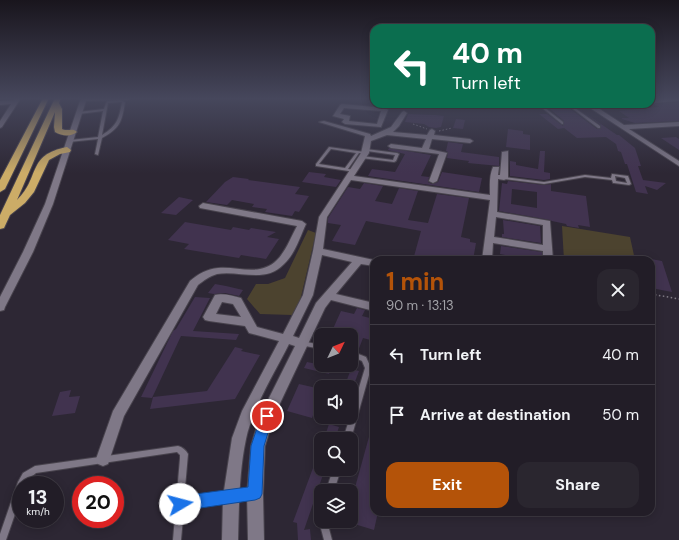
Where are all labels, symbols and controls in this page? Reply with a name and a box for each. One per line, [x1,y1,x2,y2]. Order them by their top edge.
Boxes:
text: 40 m [452,35,523,72]
icon: left [386,40,438,92]
text: Turn left [452,71,521,95]
text: 1 min [386,266,444,297]
button: close [597,269,639,311]
text: 90 m · 13:13 [386,297,454,314]
north arrow [314,328,358,372]
map controls [314,328,358,528]
icon: left [386,344,408,366]
text: Turn left [420,345,481,365]
text: 40 m [602,345,639,365]
button: sound [314,380,358,424]
pin [250,399,284,433]
icon: arrive [386,404,408,426]
icon: arrive [256,405,278,427]
text: Arrive at destination [420,405,571,425]
text: 50 m [602,405,639,425]
button: search [314,432,358,476]
button: Exit [386,462,509,508]
button: Share [517,462,639,508]
speed limit sign: 20 [72,476,124,528]
position arrow [159,483,201,525]
text: 13 [28,484,48,510]
button: layers [314,484,358,528]
text: km/h [26,505,50,518]

